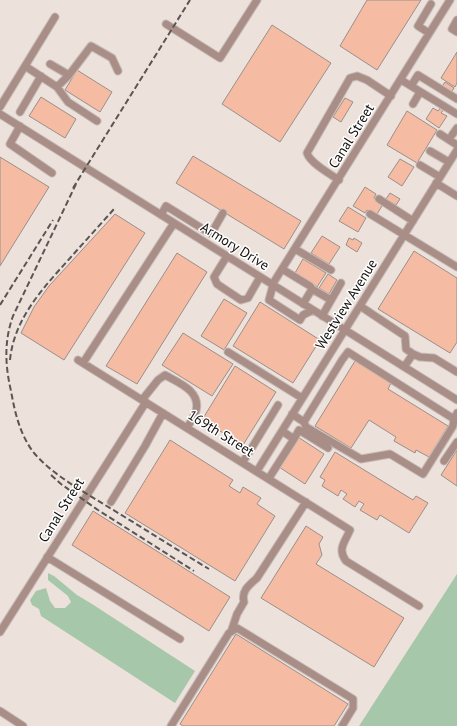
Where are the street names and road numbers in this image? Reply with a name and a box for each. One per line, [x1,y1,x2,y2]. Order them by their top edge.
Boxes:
street label: Canal Street [324,100,378,172]
street label: Armory Drive [197,218,273,274]
street label: Westview Avenue [311,255,381,353]
street label: 169th Street [185,406,258,461]
street label: Canal Street [34,474,88,546]

